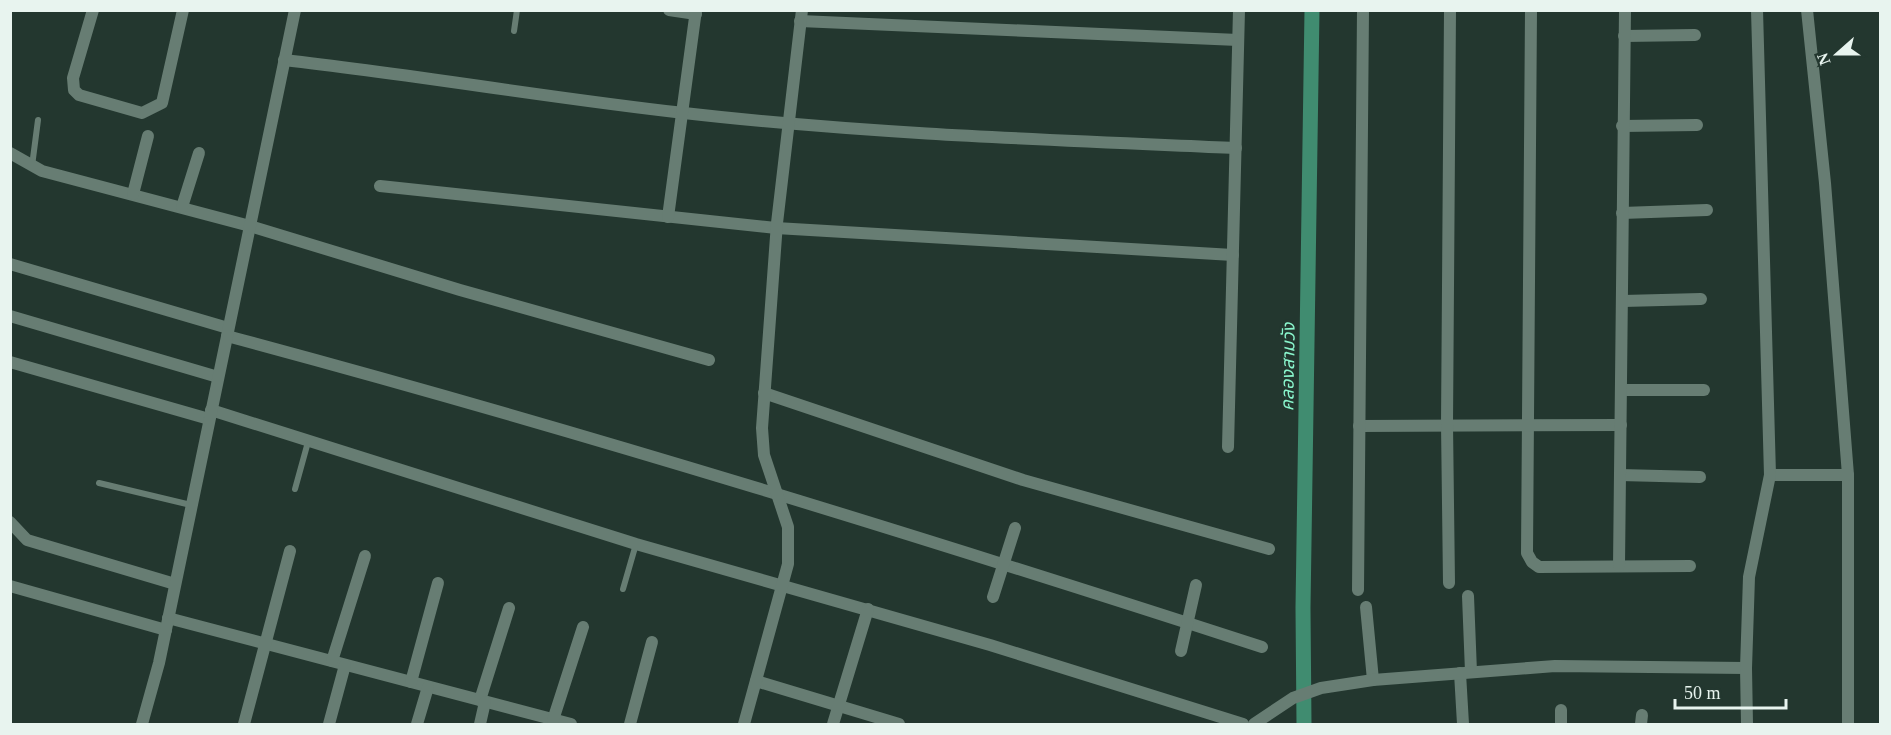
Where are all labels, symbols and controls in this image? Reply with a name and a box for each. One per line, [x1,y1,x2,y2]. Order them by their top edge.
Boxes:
north arrow [1807,24,1867,84]
text: N [1813,50,1833,68]
water label: คลองสามวัง [1277,321,1299,411]
scale bar [1675,672,1786,710]
text: 50 m [1684,683,1721,703]

